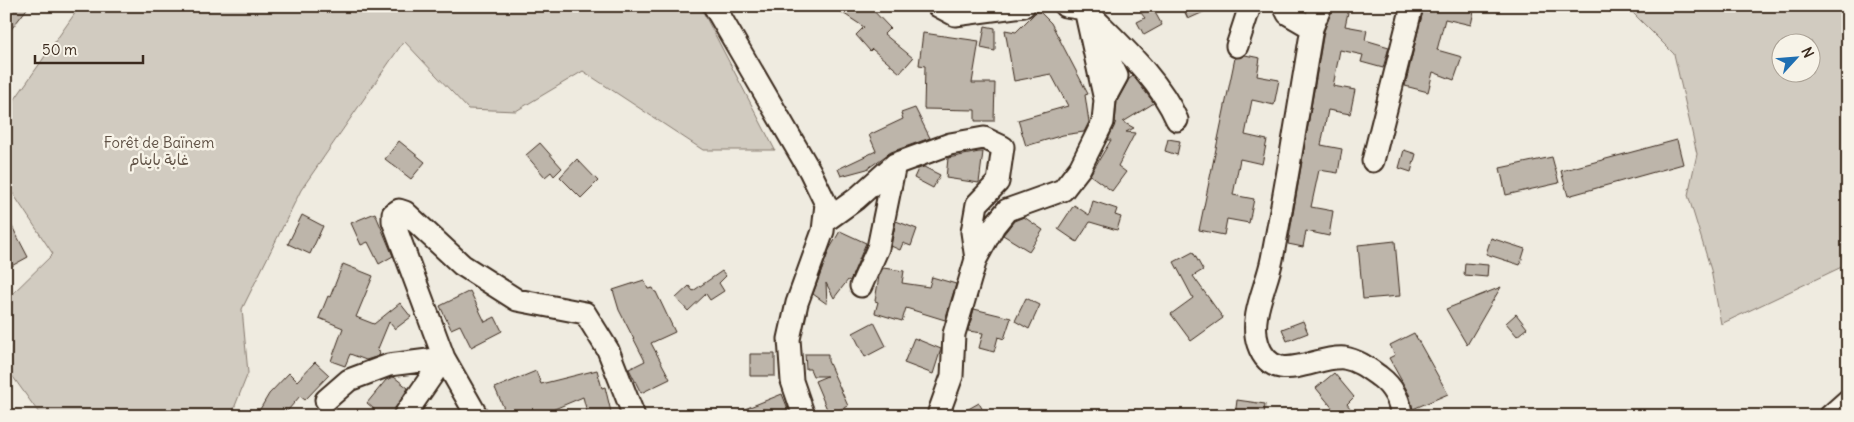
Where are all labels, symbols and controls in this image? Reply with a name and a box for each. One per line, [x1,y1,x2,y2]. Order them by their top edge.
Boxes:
scale bar [35,32,142,64]
north arrow [1772,32,1822,82]
text: 50 m [42,40,77,59]
text: N [1797,44,1818,61]
park label: Forêt de Baïnem غابة باينام [104,133,214,172]

